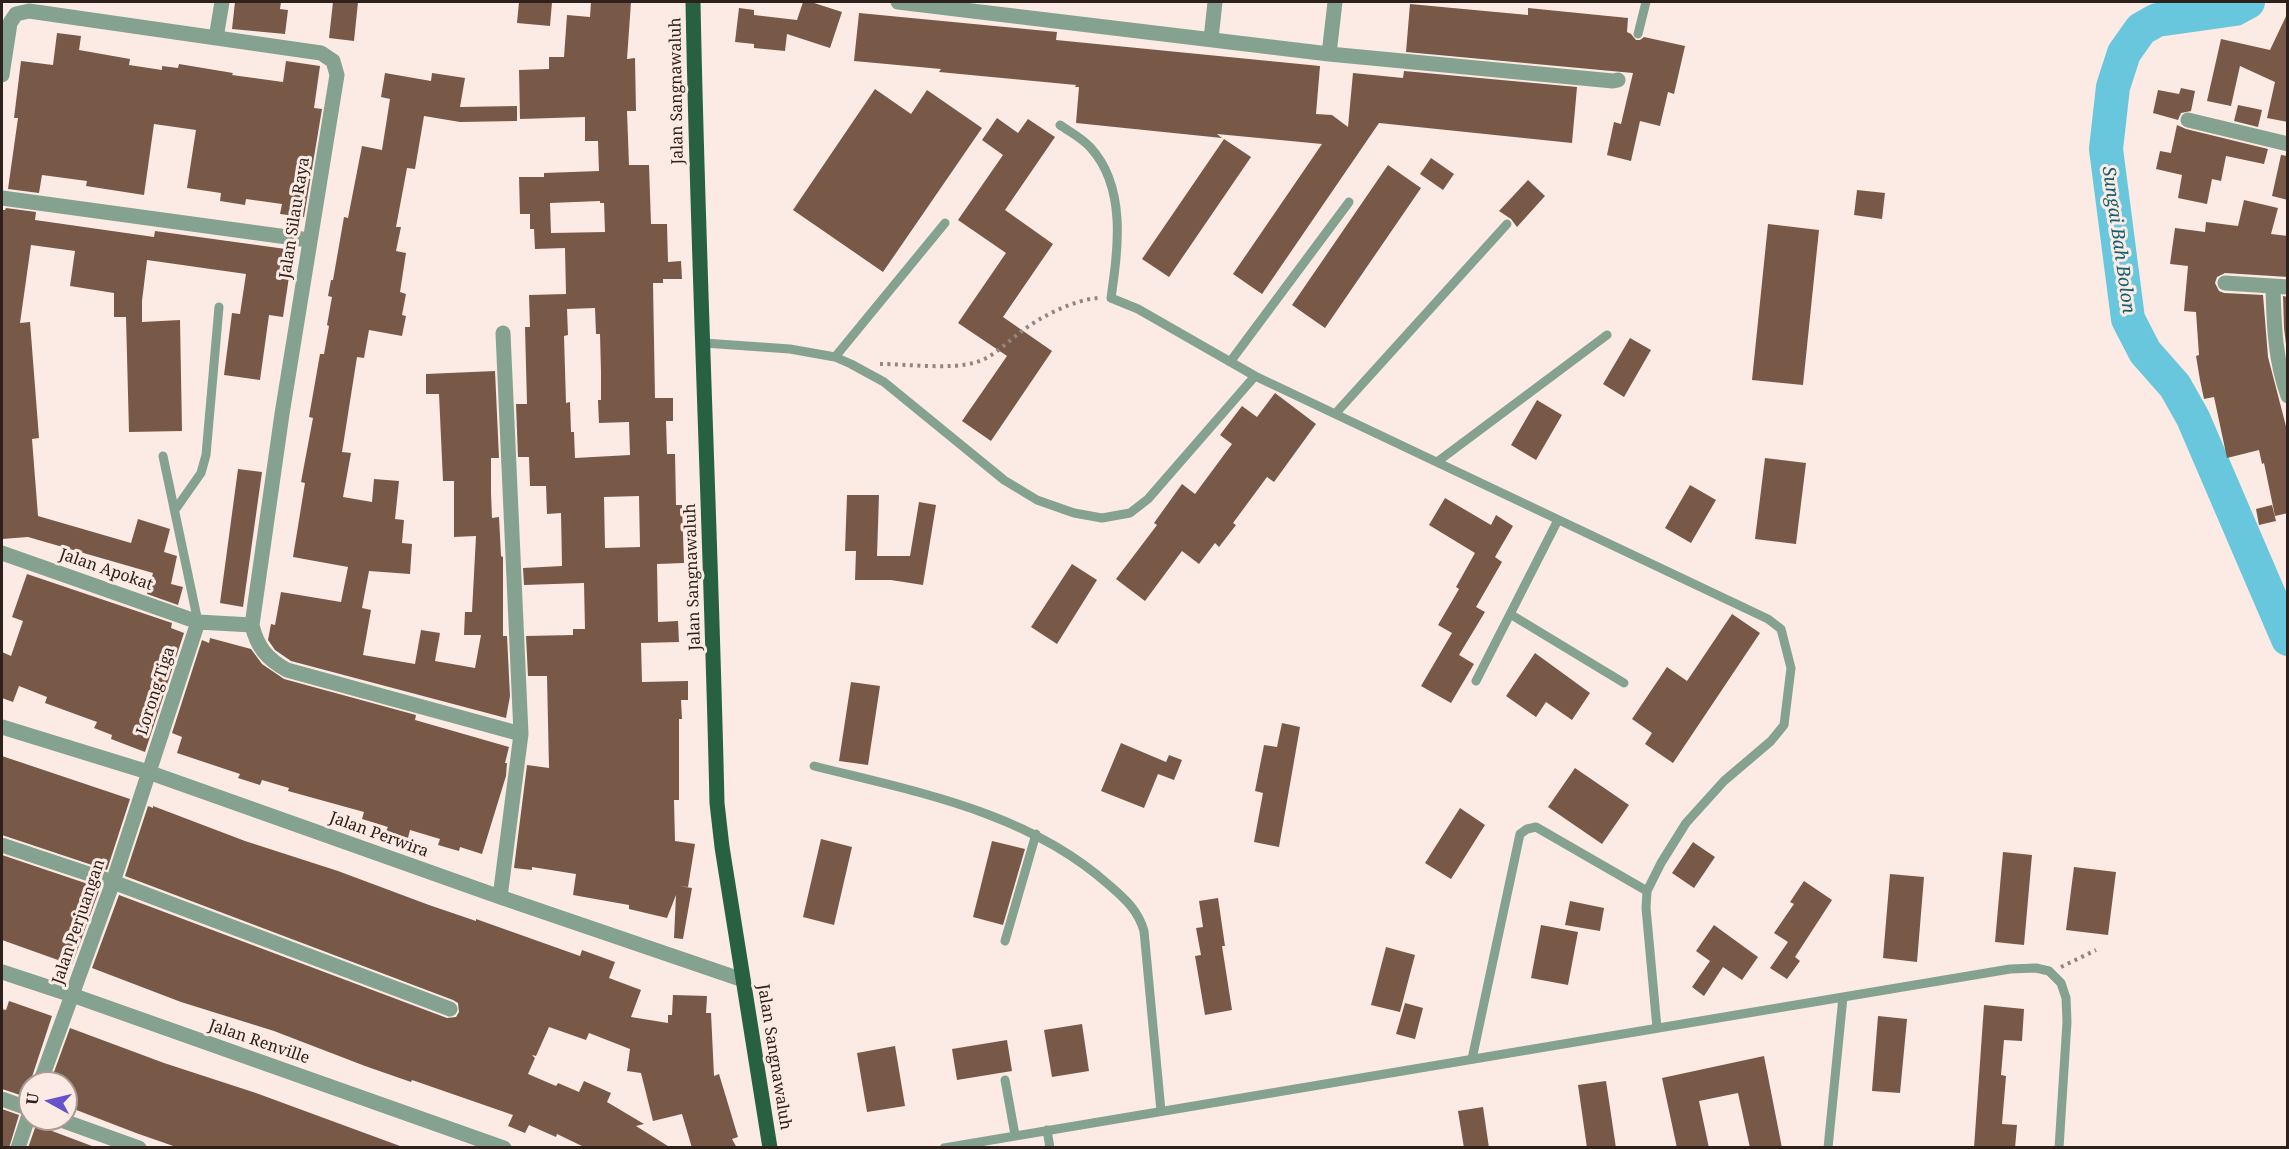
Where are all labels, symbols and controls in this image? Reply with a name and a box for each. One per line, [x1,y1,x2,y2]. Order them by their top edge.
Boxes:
street label: Jalan Sangnawaluh [666,17,688,165]
street label: Jalan Silau Raya [276,156,314,280]
water label: Sungai Bah Bolon [2097,165,2139,315]
street label: Jalan Sangnawaluh [681,503,705,651]
street label: Jalan Apokat [57,545,155,595]
street label: Lorong Tiga [133,644,179,738]
street label: Jalan Perwira [327,808,431,862]
street label: Jalan Perjuangan [49,857,109,987]
street label: Jalan Sangnawaluh [753,983,795,1131]
street label: Jalan Renville [206,1016,312,1068]
north arrow [18,1071,78,1131]
text: U [20,1091,44,1106]

